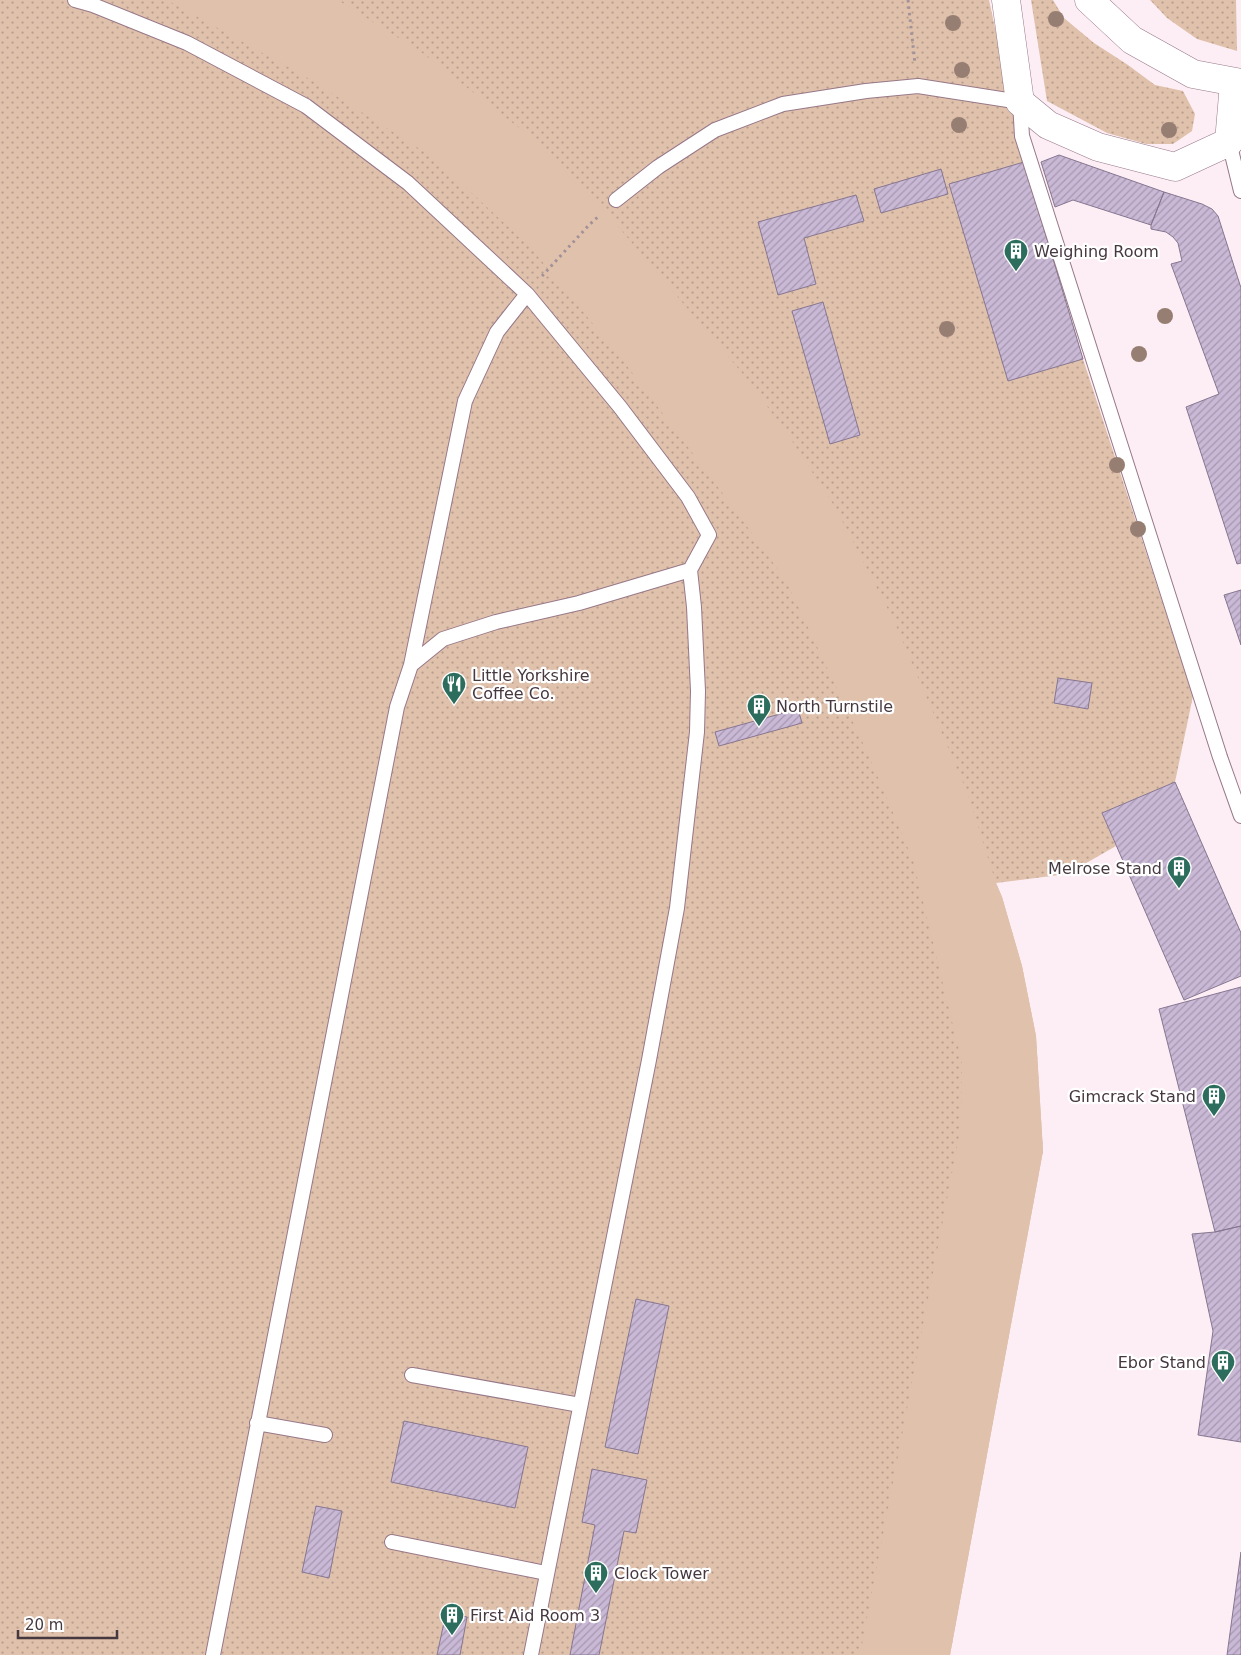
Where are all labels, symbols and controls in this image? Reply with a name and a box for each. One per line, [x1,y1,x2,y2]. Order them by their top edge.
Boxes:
building icon: Weighing Room [1003,238,1029,272]
place label: Weighing Room [1034,242,1159,261]
place label: Little Yorkshire Coffee Co. [472,666,590,703]
restaurant icon: Little Yorkshire Coffee Co. [441,671,467,705]
building icon: North Turnstile [746,693,772,727]
place label: North Turnstile [776,697,893,716]
building icon: Melrose Stand [1166,855,1192,889]
place label: Melrose Stand [1048,859,1162,878]
building icon: Gimcrack Stand [1201,1083,1227,1117]
place label: Gimcrack Stand [1069,1087,1196,1106]
building icon: Ebor Stand [1210,1349,1236,1383]
place label: Ebor Stand [1118,1353,1206,1372]
building icon: Clock Tower [583,1560,609,1594]
place label: Clock Tower [614,1564,709,1583]
building icon: First Aid Room 3 [439,1602,465,1636]
place label: First Aid Room 3 [470,1606,600,1625]
scale bar [18,1608,116,1640]
text: 20 m [25,1616,63,1634]

